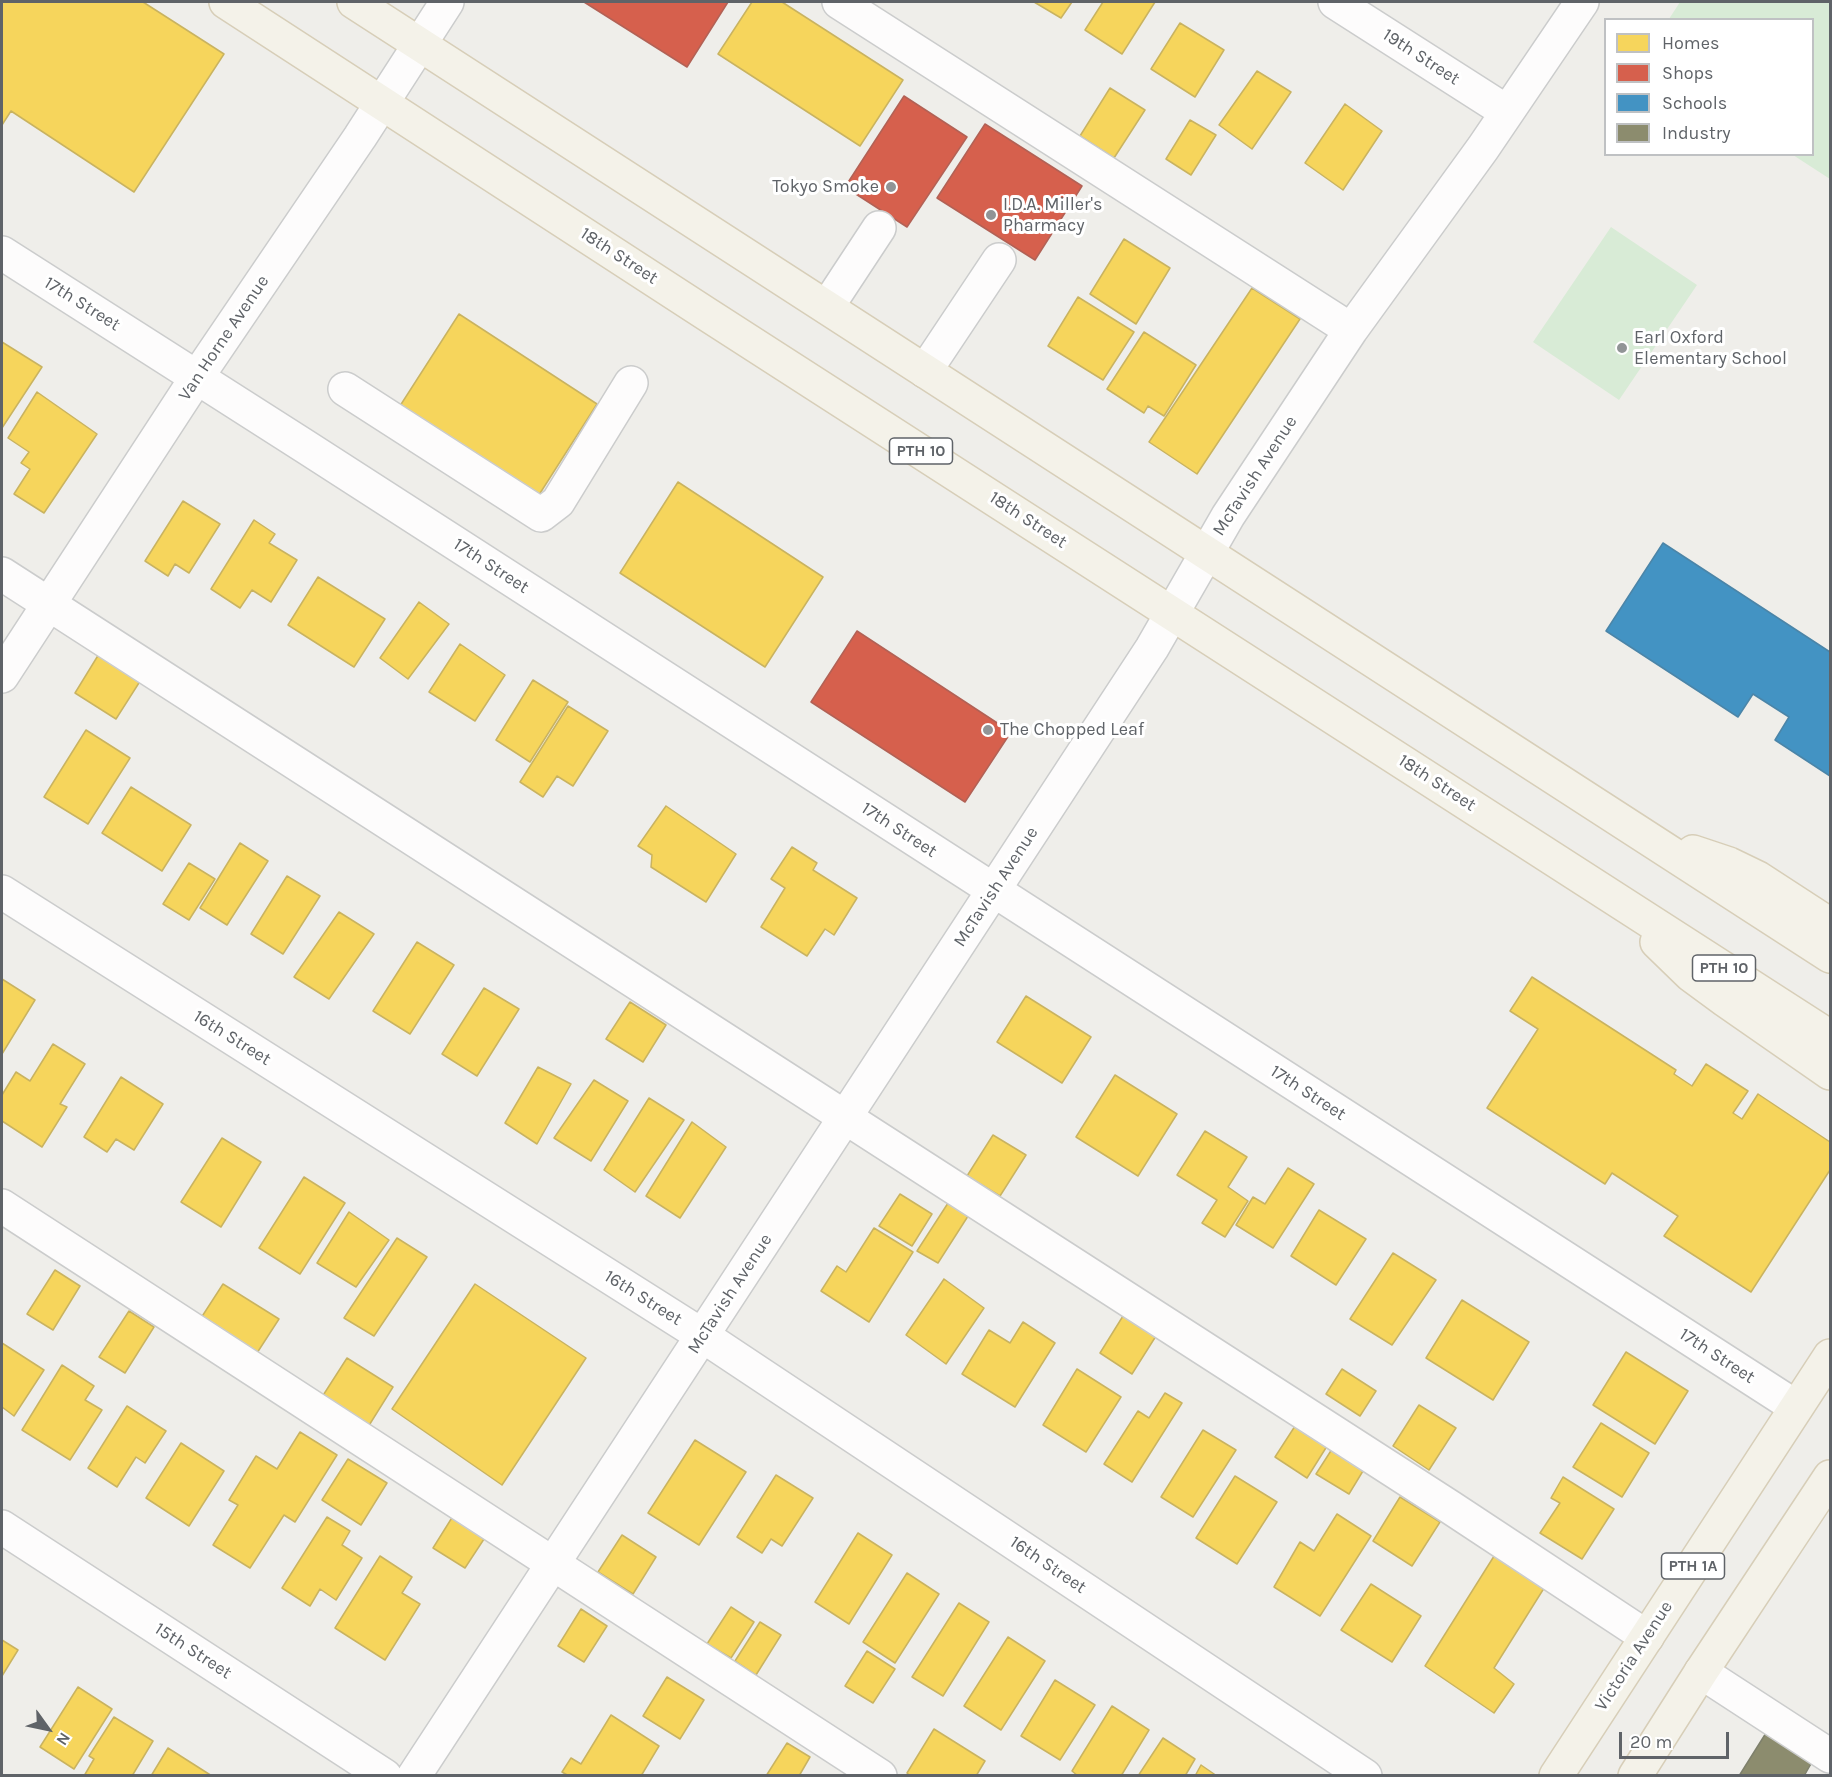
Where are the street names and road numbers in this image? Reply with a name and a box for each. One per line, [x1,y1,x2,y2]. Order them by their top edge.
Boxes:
street label: 19th Street [1378,24,1464,90]
street label: 18th Street [576,223,662,289]
street label: Van Horne Avenue [174,271,274,405]
street label: 17th Street [40,272,124,336]
street label: McTavish Avenue [1208,412,1302,540]
road number: PTH 10 [890,438,952,464]
street label: 18th Street [985,487,1071,553]
street label: 17th Street [449,534,533,598]
street label: 18th Street [1394,750,1480,816]
street label: 17th Street [857,798,941,862]
street label: McTavish Avenue [949,823,1043,951]
road number: PTH 10 [1692,955,1756,981]
street label: 16th Street [189,1006,275,1070]
street label: 17th Street [1266,1061,1350,1125]
street label: McTavish Avenue [683,1230,777,1358]
street label: 16th Street [600,1266,686,1330]
street label: 17th Street [1675,1324,1759,1388]
street label: 16th Street [1006,1532,1090,1598]
road number: PTH 1A [1662,1553,1724,1579]
street label: Victoria Avenue [1590,1597,1678,1715]
street label: 15th Street [150,1618,236,1684]

